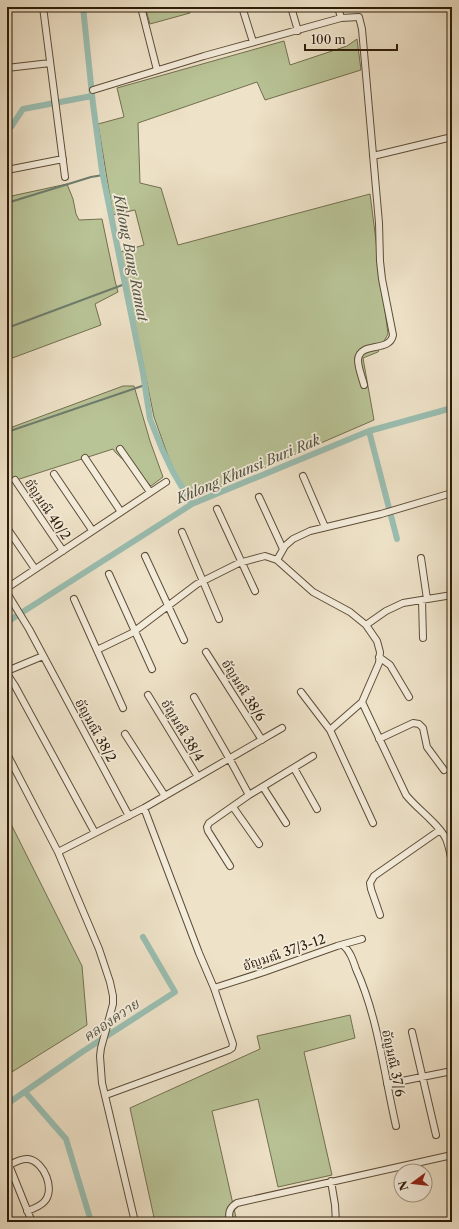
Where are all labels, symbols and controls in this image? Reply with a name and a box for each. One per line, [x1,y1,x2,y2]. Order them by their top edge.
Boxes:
scale bar [305,26,397,52]
text: 100 m [311,32,346,47]
water label: Khlong Bang Ramat [110,192,152,324]
water label: Khlong Khunsi Buri Rak [172,430,323,508]
street label: อัญมณี 40/2 [22,475,74,543]
street label: อัญมณี 38/6 [219,656,269,724]
street label: อัญมณี 38/2 [72,696,120,764]
street label: อัญมณี 38/4 [158,696,208,764]
street label: อัญมณี 37/3-12 [240,930,328,974]
water label: คลองควาย [80,994,144,1045]
street label: อัญมณี 37/6 [379,1028,409,1098]
north arrow [393,1163,433,1203]
text: N [395,1179,411,1192]

